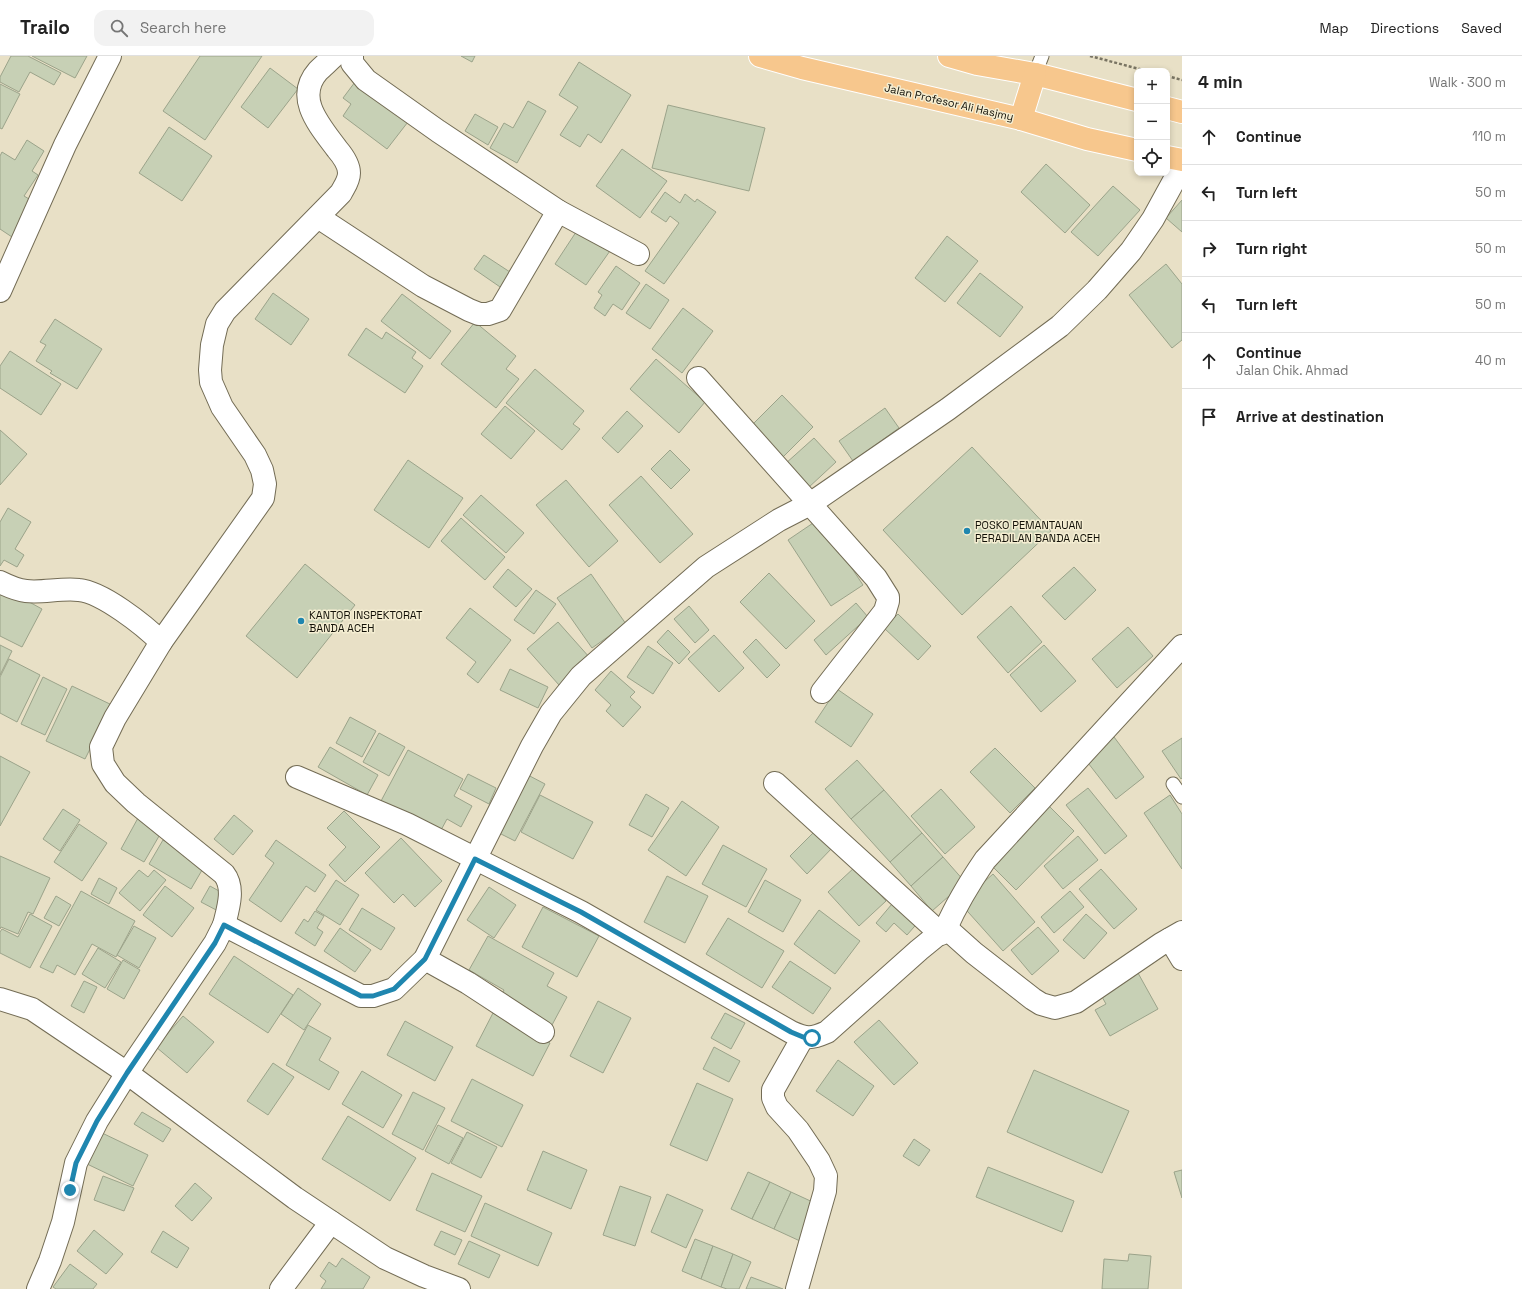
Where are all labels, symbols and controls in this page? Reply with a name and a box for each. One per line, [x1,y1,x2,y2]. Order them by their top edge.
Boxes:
search box [94,10,374,46]
text: Trailo [20,15,70,40]
icon: search [108,17,130,39]
text: Search here [140,18,226,37]
text: Map [1319,19,1349,37]
text: Directions [1371,19,1439,37]
text: Saved [1461,19,1502,37]
map controls [1134,68,1170,176]
button: + [1134,68,1170,104]
text: 4 min [1198,71,1243,93]
text: Walk · 300 m [1429,74,1506,91]
street label: Jalan Profesor Ali Hasjmy [883,80,1015,124]
button: − [1134,104,1170,140]
icon: ahead [1198,126,1220,148]
text: Continue [1236,127,1302,146]
text: 110 m [1472,128,1506,145]
button: locate [1134,140,1170,176]
icon: left [1198,182,1220,204]
text: Turn left [1236,183,1298,202]
text: 50 m [1475,184,1506,201]
icon: right [1198,238,1220,260]
text: Turn right [1236,239,1307,258]
text: 50 m [1475,240,1506,257]
icon: left [1198,294,1220,316]
text: Turn left [1236,295,1298,314]
text: 50 m [1475,296,1506,313]
text: Continue [1236,343,1302,362]
icon: ahead [1198,350,1220,372]
text: 40 m [1475,352,1506,369]
text: Jalan Chik. Ahmad [1236,362,1348,379]
icon: arrive [1198,406,1220,428]
text: Arrive at destination [1236,407,1384,426]
place label: POSKO PEMANTAUAN PERADILAN BANDA ACEH [975,518,1100,545]
marker: POSKO PEMANTAUAN PERADILAN BANDA ACEH [962,526,972,536]
place label: KANTOR INSPEKTORAT BANDA ACEH [309,608,423,635]
marker: KANTOR INSPEKTORAT BANDA ACEH [296,616,306,626]
route start [803,1029,821,1047]
route end [61,1181,79,1199]

